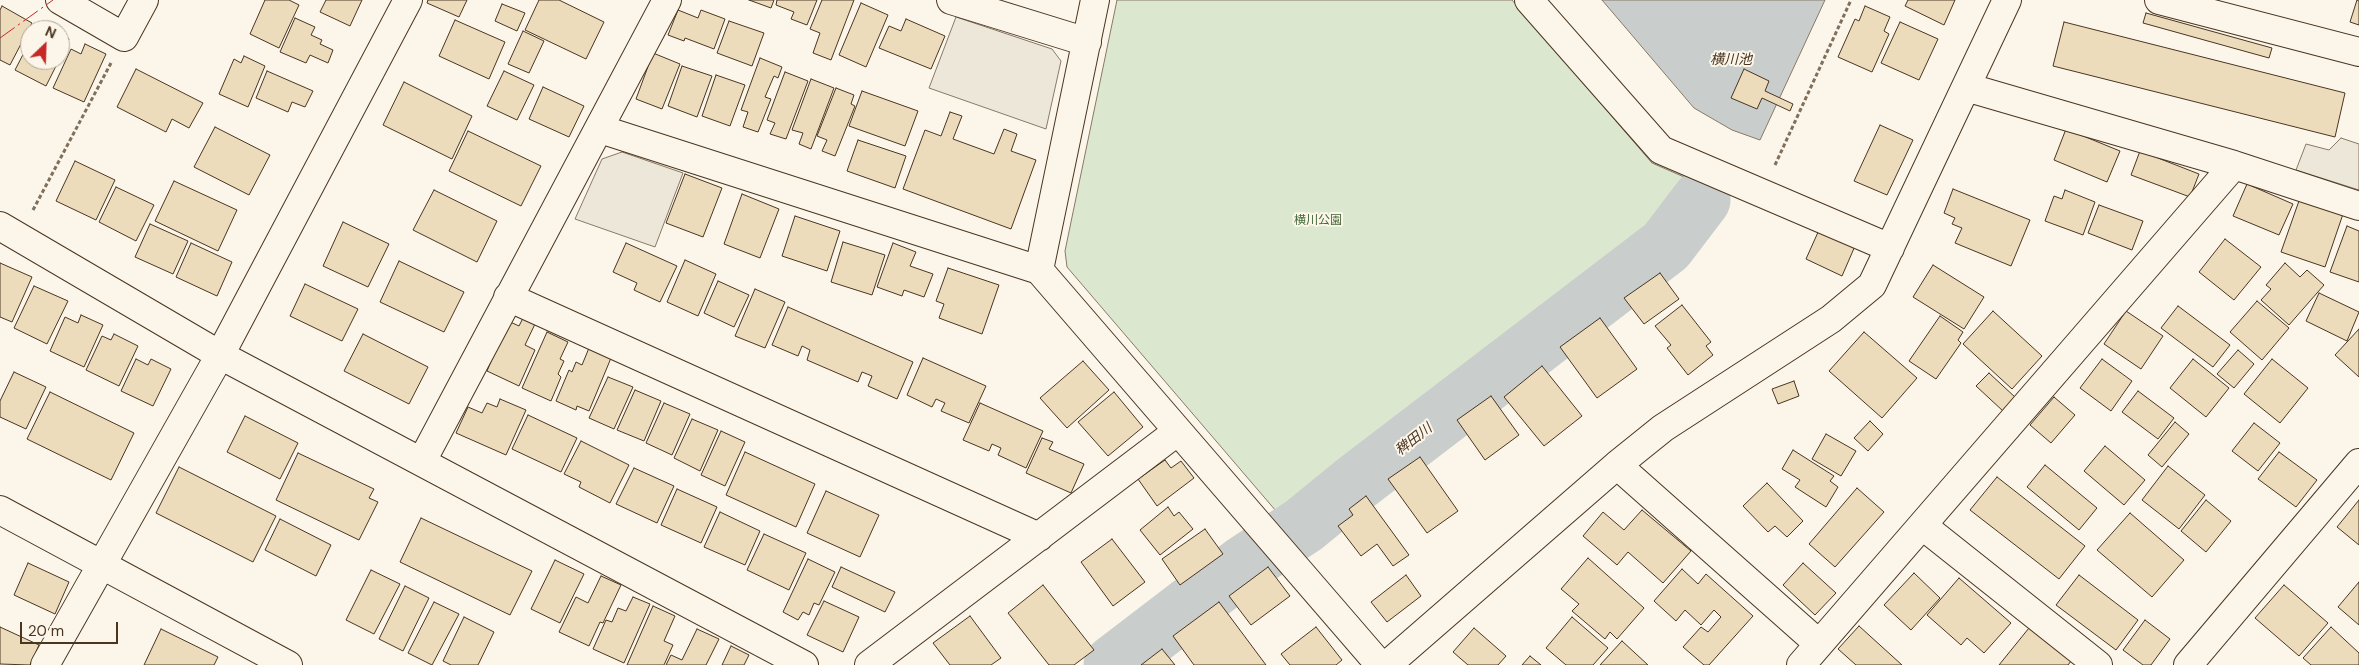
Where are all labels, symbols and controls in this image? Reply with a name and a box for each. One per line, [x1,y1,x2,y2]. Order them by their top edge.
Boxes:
north arrow [20,20,70,70]
text: N [42,22,59,43]
water label: 横川池 [1710,52,1752,68]
park label: 横川公園 [1294,214,1342,228]
water label: 稗田川 [1392,420,1436,460]
scale bar [22,612,120,644]
text: 20 m [28,621,64,641]

